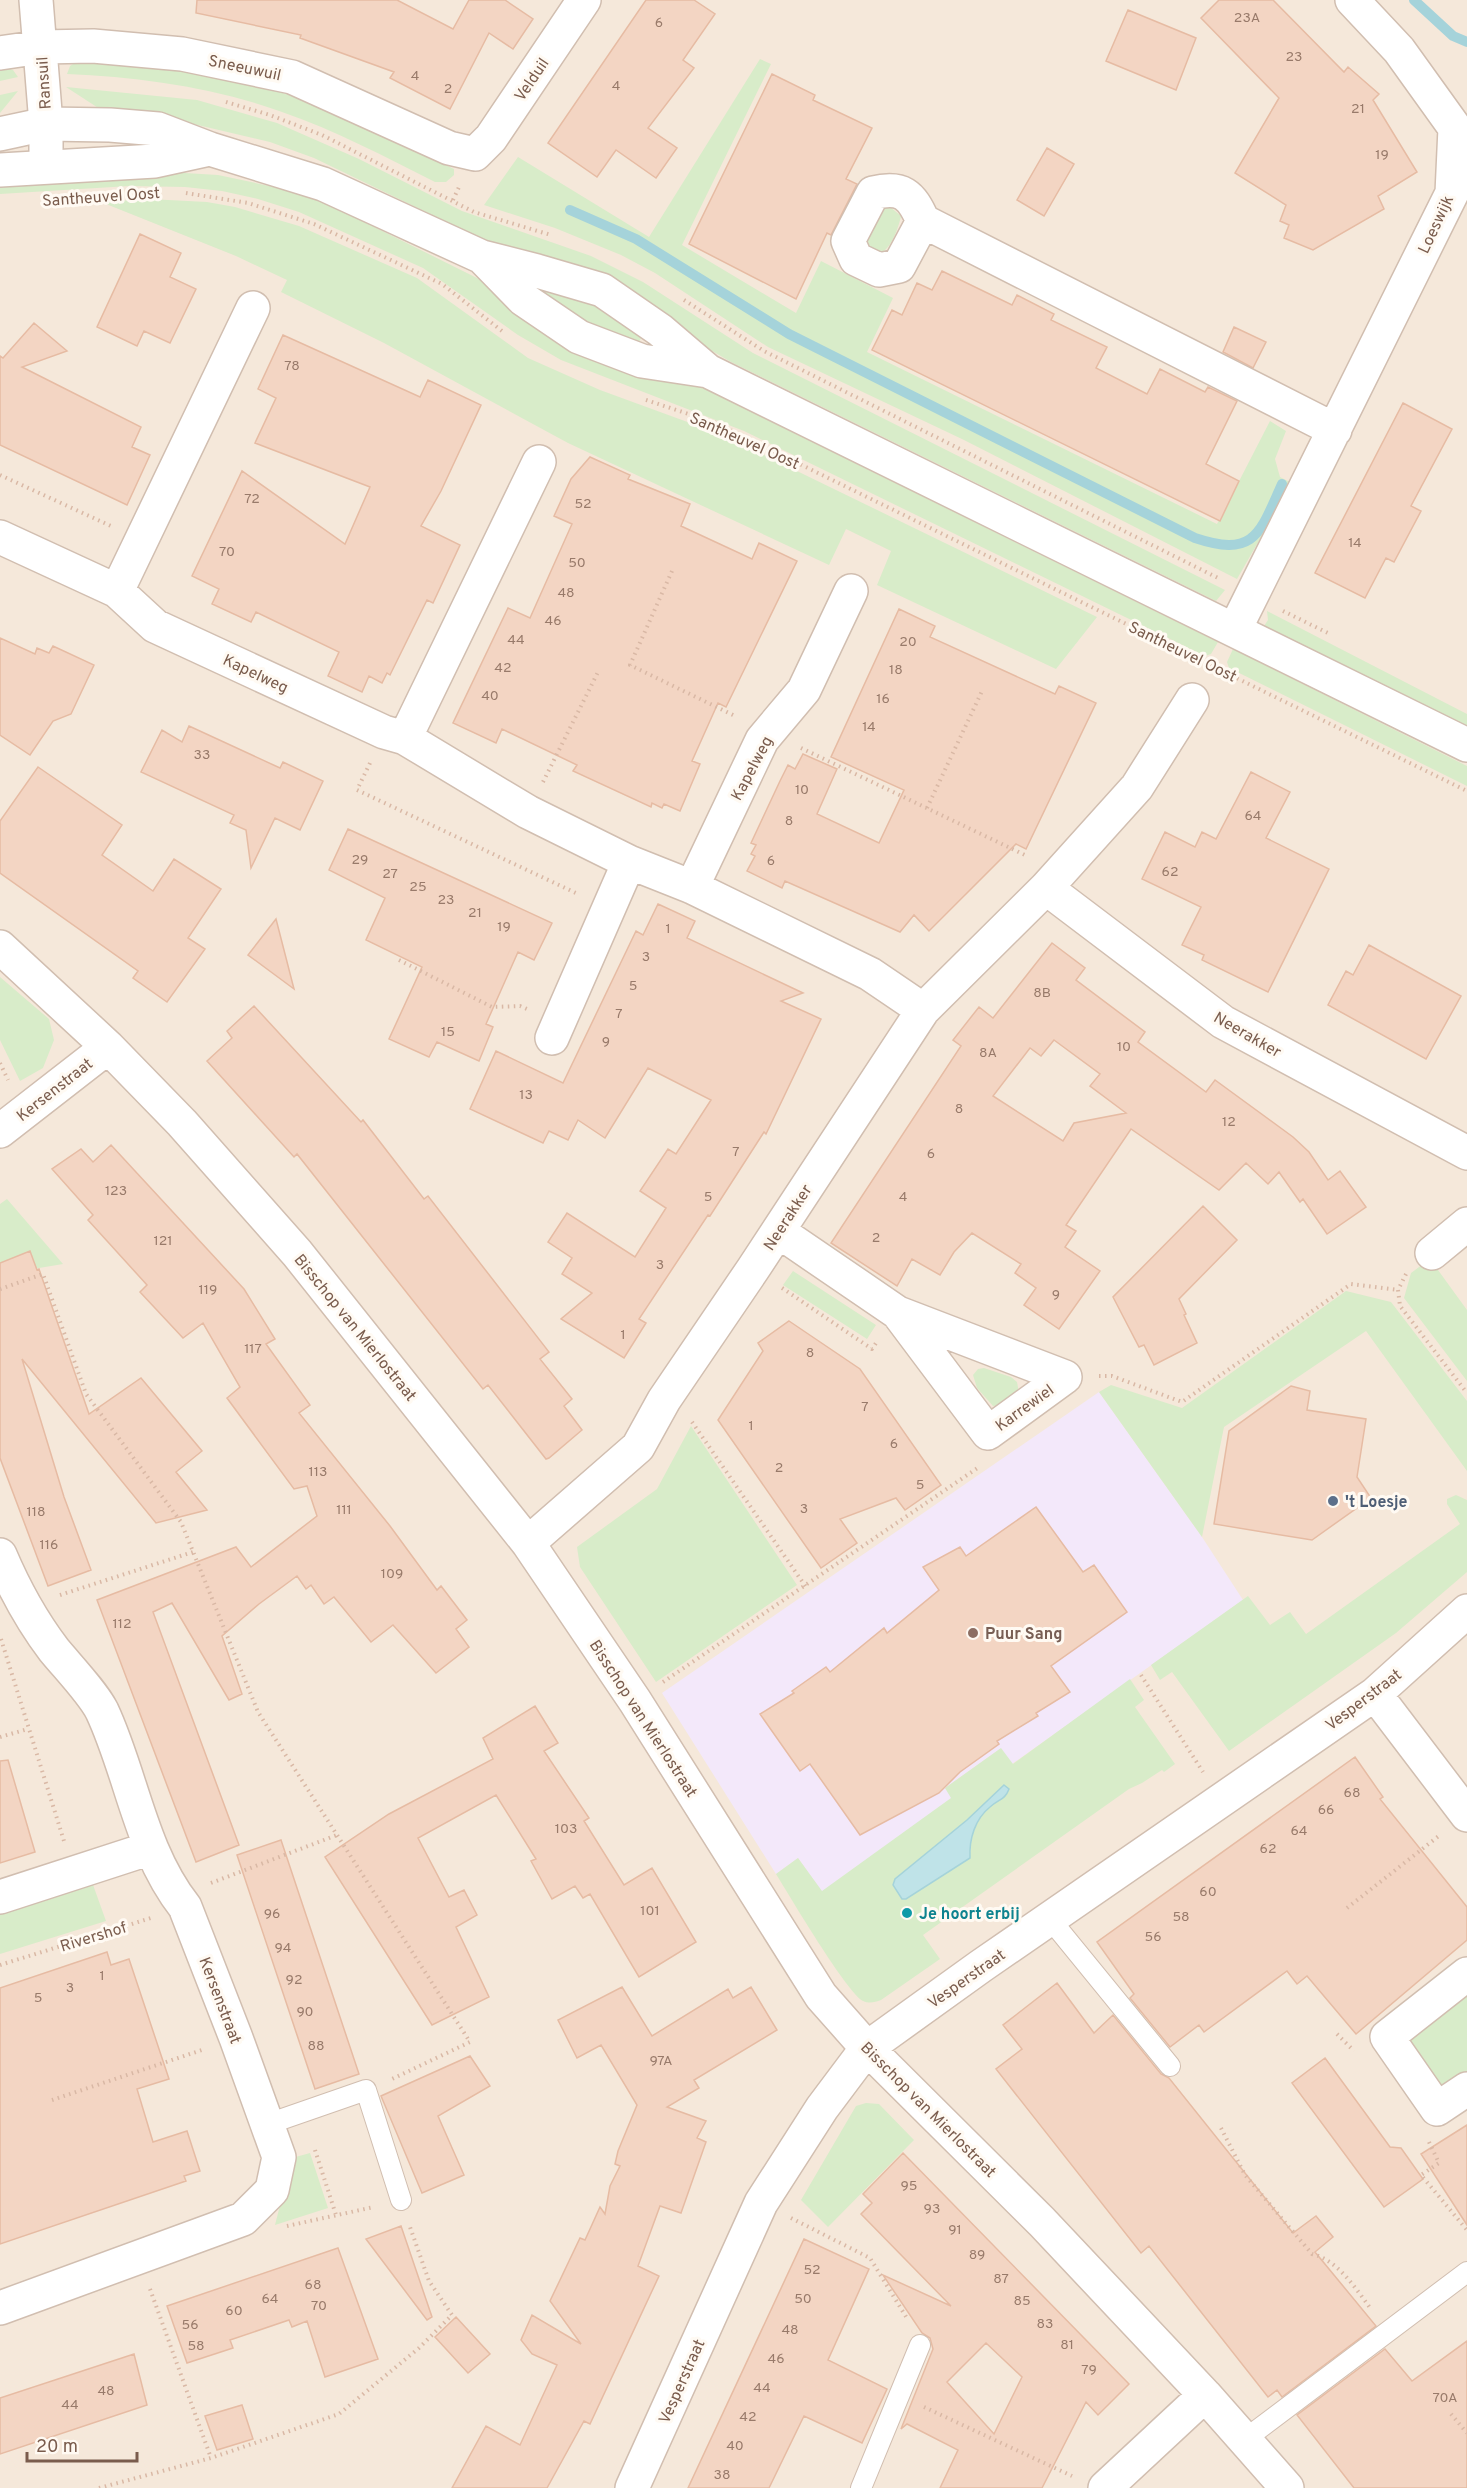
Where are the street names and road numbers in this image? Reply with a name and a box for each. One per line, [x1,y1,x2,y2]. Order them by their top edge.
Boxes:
street label: Sneeuwuil [206,51,283,86]
street label: Velduil [511,55,554,106]
street label: Ransuil [33,56,57,110]
street label: Santheuvel Oost [42,184,161,212]
street label: Loeswijk [1415,192,1459,257]
street label: Santheuvel Oost [686,409,802,475]
street label: Santheuvel Oost [1125,618,1240,688]
street label: Kapelweg [219,651,291,699]
street label: Kapelweg [727,733,778,805]
street label: Neerakker [1210,1008,1284,1063]
street label: Kersenstraat [13,1055,97,1127]
street label: Neerakker [760,1181,817,1255]
street label: Bisschop van Mierlostraat [289,1251,420,1406]
street label: Karrewiel [992,1381,1058,1437]
street label: Bisschop van Mierlostraat [584,1637,701,1802]
street label: Vesperstraat [1322,1665,1406,1736]
street label: Rivershof [58,1918,130,1957]
street label: Vesperstraat [924,1946,1010,2014]
street label: Kersenstraat [193,1954,245,2047]
street label: Bisschop van Mierlostraat [856,2038,1000,2182]
street label: Vesperstraat [655,2336,710,2427]

